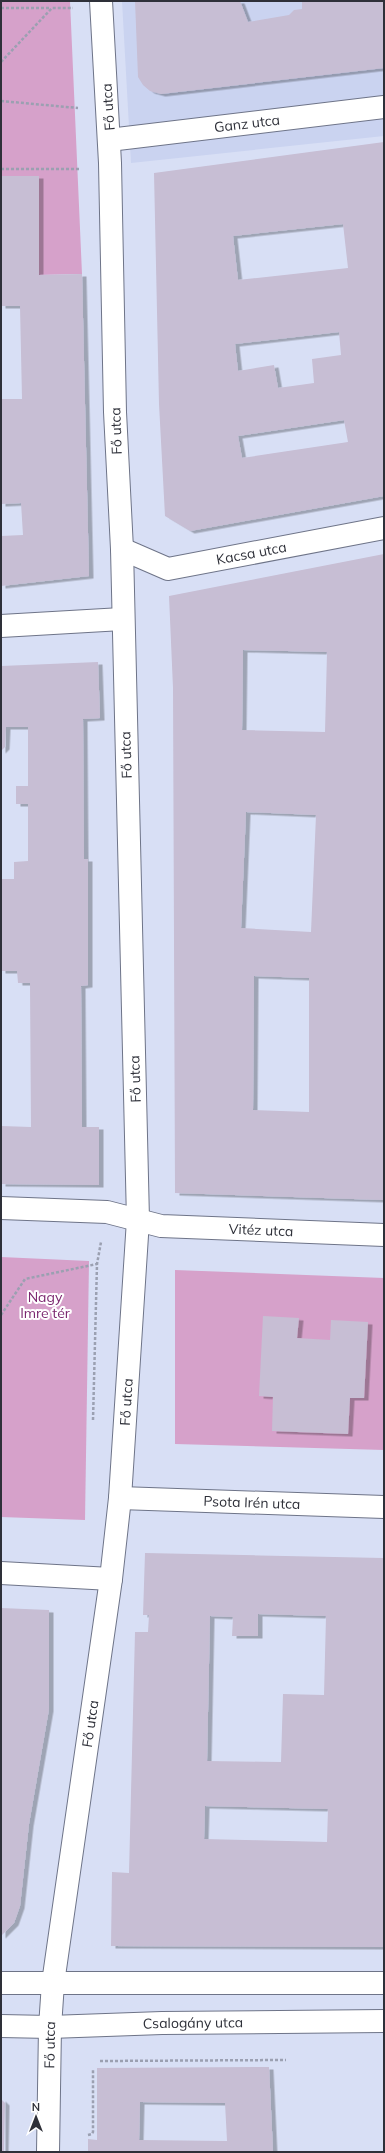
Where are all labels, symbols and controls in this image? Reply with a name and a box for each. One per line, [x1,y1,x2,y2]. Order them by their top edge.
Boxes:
street label: Fő utca [97,83,119,131]
street label: Ganz utca [213,111,281,136]
street label: Fő utca [106,407,126,455]
street label: Kacsa utca [215,538,288,569]
street label: Fő utca [116,731,136,779]
street label: Fő utca [125,1055,145,1103]
street label: Vitéz utca [228,1220,294,1240]
park label: Nagy Imre tér [20,1288,71,1322]
street label: Fő utca [116,1378,137,1426]
street label: Psota Irén utca [203,1492,301,1513]
street label: Fő utca [78,1699,102,1749]
street label: Csalogány utca [142,2013,243,2033]
street label: Fő utca [40,2021,59,2069]
north arrow [16,2097,56,2137]
text: N [32,2100,40,2114]

